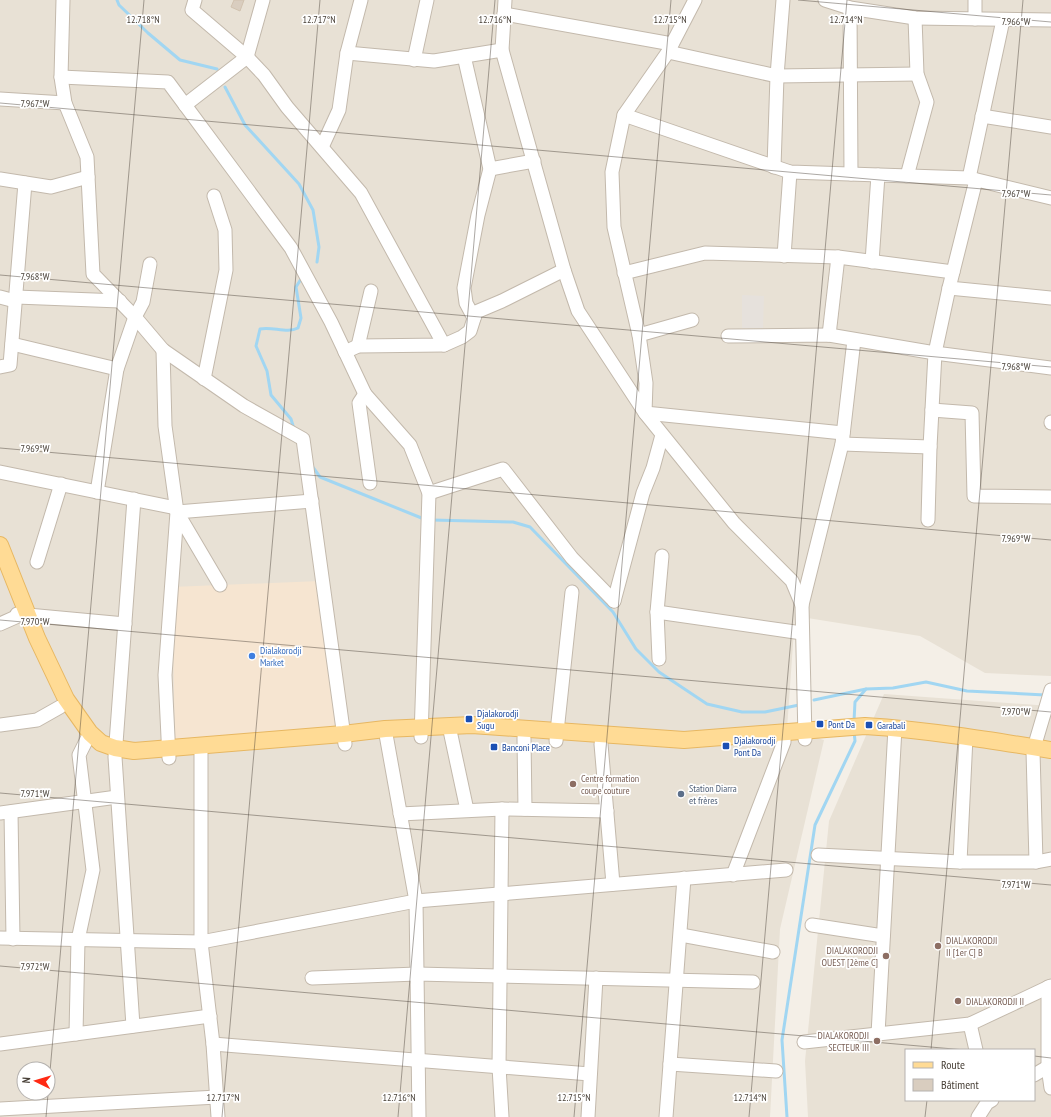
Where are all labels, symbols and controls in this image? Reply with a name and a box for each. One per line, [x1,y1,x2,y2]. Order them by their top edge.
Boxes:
text: 12.718°N [126,13,160,26]
text: 12.717°N [302,13,336,26]
text: 12.716°N [478,13,512,26]
text: 12.715°N [653,13,687,26]
text: 12.714°N [829,13,863,26]
text: 7.966°W [1001,15,1031,28]
text: 7.967°W [20,97,50,110]
text: 7.967°W [1001,187,1031,200]
text: 7.968°W [20,270,50,283]
text: 7.968°W [1001,360,1031,373]
text: 7.969°W [20,442,50,455]
text: 7.969°W [1001,532,1031,545]
text: 7.970°W [20,615,50,628]
place label: Dialakorodji Market [260,644,302,669]
marker: Dialakorodji Market [247,651,257,661]
text: 7.970°W [1001,705,1031,718]
place label: Djalakorodji Sugu [477,707,519,732]
marker: Djalakorodji Sugu [464,714,474,724]
place label: Pont Da [828,718,855,731]
marker: Pont Da [815,719,825,729]
place label: Garabali [877,719,906,732]
marker: Garabali [864,720,874,730]
place label: Djalakorodji Pont Da [734,734,776,759]
place label: Banconi Place [502,741,550,754]
marker: Djalakorodji Pont Da [721,741,731,751]
marker: Banconi Place [489,742,499,752]
place label: Centre formation coupe couture [581,772,639,797]
marker: Centre formation coupe couture [568,779,578,789]
place label: Station Diarra et frères [689,782,737,807]
text: 7.971°W [20,787,50,800]
marker: Station Diarra et frères [676,789,686,799]
text: 7.971°W [1001,878,1031,891]
place label: DIALAKORODJI II [1er C] B [946,934,997,959]
marker: DIALAKORODJI II [1er C] B [933,941,943,951]
place label: DIALAKORODJI OUEST [2ème C] [822,944,878,969]
marker: DIALAKORODJI OUEST [2ème C] [881,951,891,961]
text: 7.972°W [20,960,50,973]
place label: DIALAKORODJI II [966,995,1024,1008]
marker: DIALAKORODJI II [953,996,963,1006]
place label: DIALAKORODJI SECTEUR III [818,1029,869,1054]
marker: DIALAKORODJI SECTEUR III [872,1036,882,1046]
legend [905,1049,1035,1101]
text: Route [941,1057,965,1072]
north arrow [16,1061,56,1101]
text: N [19,1077,33,1084]
text: Bâtiment [941,1077,979,1092]
text: 12.717°N [206,1091,240,1104]
text: 12.716°N [382,1091,416,1104]
text: 12.715°N [557,1091,591,1104]
text: 12.714°N [733,1091,767,1104]

